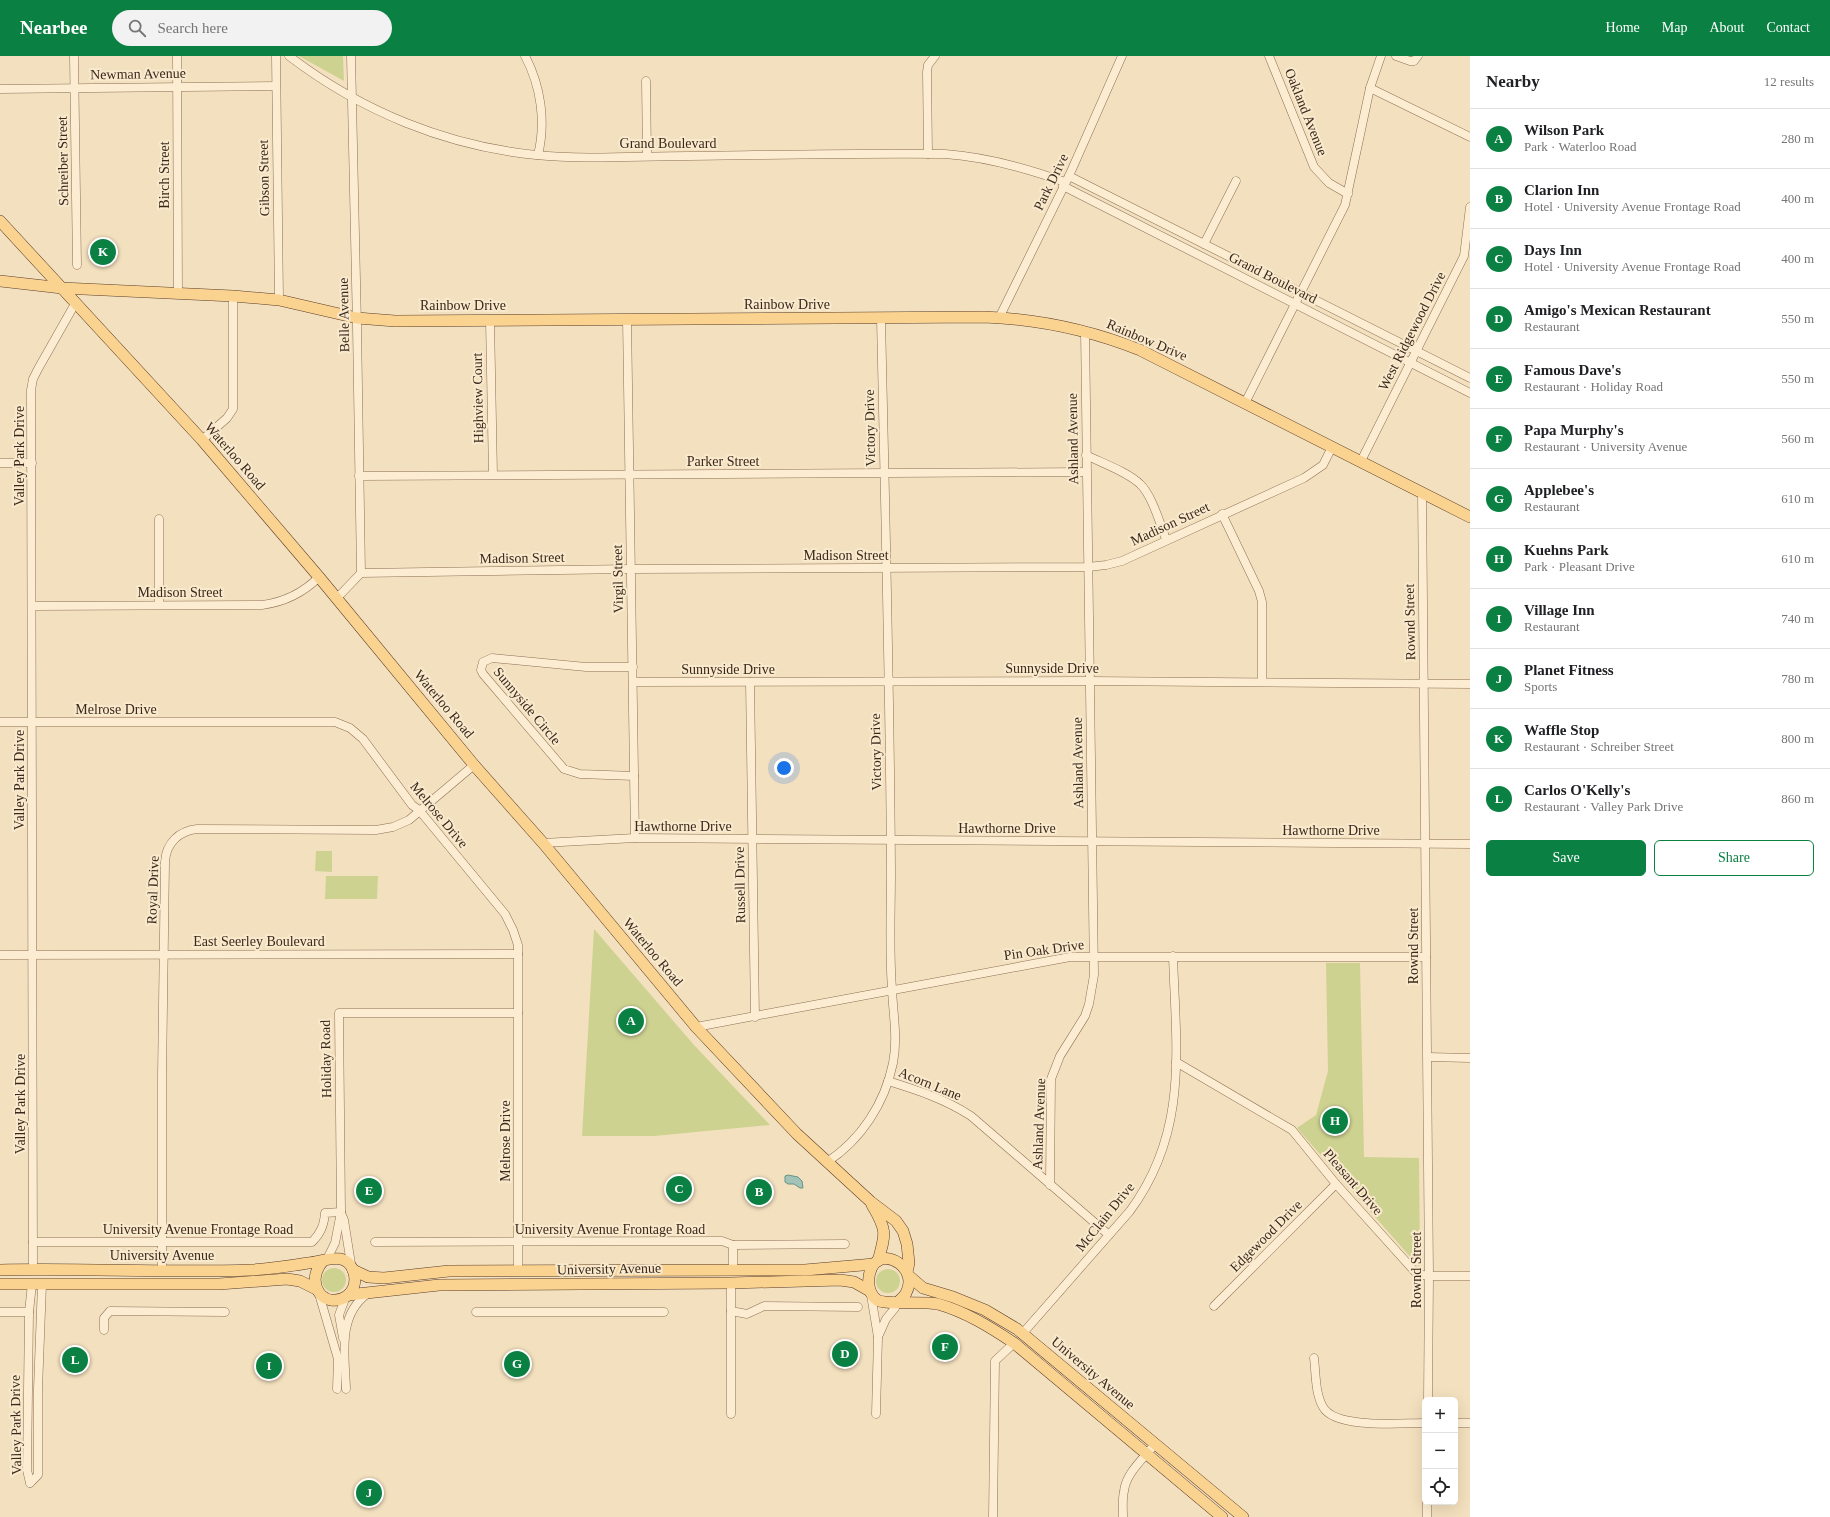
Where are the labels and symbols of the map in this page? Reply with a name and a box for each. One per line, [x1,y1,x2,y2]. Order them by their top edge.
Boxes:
street label: Newman Avenue [90,66,186,82]
street label: Oakland Avenue [1282,66,1330,158]
street label: Schreiber Street [55,116,71,206]
street label: Grand Boulevard [620,136,716,151]
street label: Gibson Street [256,139,272,216]
street label: Birch Street [157,141,172,209]
street label: Park Drive [1031,151,1071,213]
pin: K [90,237,116,267]
street label: Grand Boulevard [1226,249,1320,307]
street label: West Ridgewood Drive [1376,269,1448,393]
street label: Belle Avenue [336,277,352,353]
street label: Rainbow Drive [744,297,830,312]
street label: Rainbow Drive [420,298,506,313]
street label: Rainbow Drive [1105,316,1189,364]
street label: Highview Court [470,352,486,443]
street label: Victory Drive [862,389,878,467]
street label: Ashland Avenue [1065,393,1081,485]
street label: Valley Park Drive [12,406,27,506]
street label: Waterloo Road [202,419,268,493]
street label: Parker Street [687,454,759,469]
street label: Madison Street [1128,499,1212,549]
street label: Virgil Street [610,545,626,613]
street label: Madison Street [803,548,889,563]
street label: Madison Street [479,550,565,566]
street label: Rownd Street [1402,583,1418,660]
street label: Madison Street [137,585,223,600]
street label: Sunnyside Drive [1005,661,1099,676]
street label: Sunnyside Drive [681,662,775,677]
street label: Sunnyside Circle [490,664,564,748]
street label: Waterloo Road [411,667,477,741]
street label: Melrose Drive [75,702,157,717]
street label: Victory Drive [868,713,884,791]
street label: Ashland Avenue [1070,717,1086,809]
street label: Valley Park Drive [12,730,27,830]
your location [774,758,794,778]
street label: Melrose Drive [407,779,471,851]
street label: Hawthorne Drive [634,819,732,834]
street label: Hawthorne Drive [958,821,1056,836]
street label: Hawthorne Drive [1282,823,1380,838]
street label: Russell Drive [732,847,748,923]
street label: Royal Drive [144,855,162,925]
street label: Rownd Street [1406,908,1421,984]
street label: Waterloo Road [620,915,686,989]
street label: East Seerley Boulevard [193,934,325,949]
street label: Pin Oak Drive [1003,937,1085,963]
pin: A [618,1006,644,1036]
street label: Holiday Road [318,1020,334,1098]
street label: Valley Park Drive [13,1054,28,1154]
street label: Acorn Lane [896,1065,964,1103]
street label: Ashland Avenue [1030,1078,1048,1170]
street label: Melrose Drive [498,1100,513,1182]
pin: H [1322,1106,1348,1136]
street label: Pleasant Drive [1320,1146,1386,1218]
pin: C [666,1174,692,1204]
pin: E [356,1176,382,1206]
pin: B [746,1177,772,1207]
street label: McClain Drive [1073,1179,1137,1255]
street label: Edgewood Drive [1227,1197,1305,1275]
street label: University Avenue Frontage Road [103,1222,293,1237]
street label: University Avenue Frontage Road [515,1222,705,1237]
street label: Rownd Street [1409,1232,1424,1308]
street label: University Avenue [110,1248,214,1263]
street label: University Avenue [557,1261,661,1277]
pin: F [932,1332,958,1362]
street label: University Avenue [1048,1334,1138,1412]
pin: D [832,1339,858,1369]
pin: L [62,1345,88,1375]
pin: G [504,1349,530,1379]
pin: I [256,1351,282,1381]
street label: Valley Park Drive [8,1375,24,1475]
pin: J [356,1478,382,1508]

